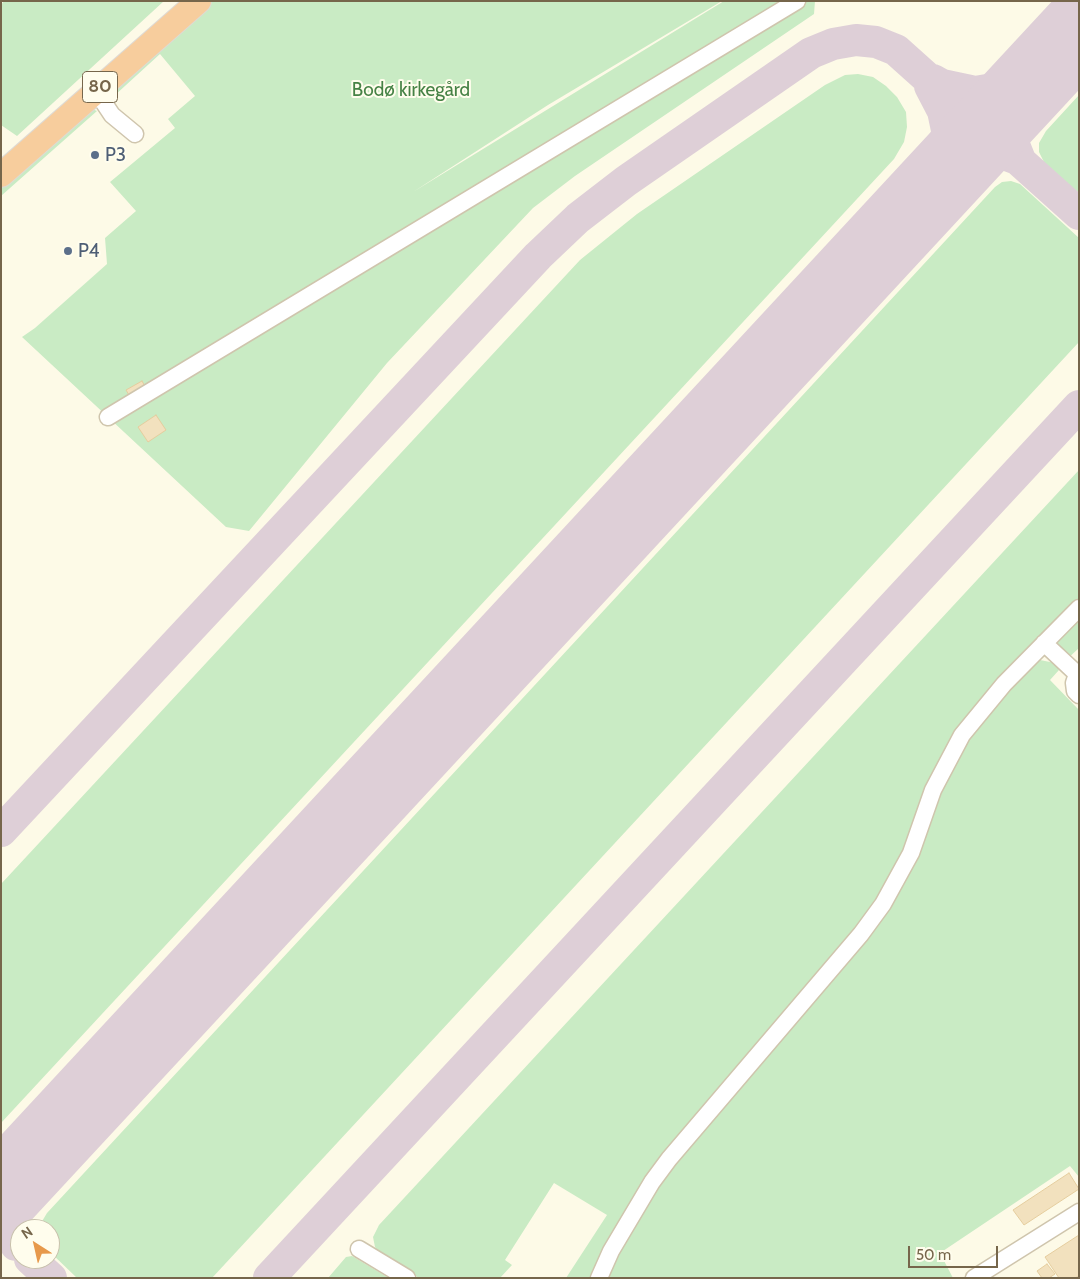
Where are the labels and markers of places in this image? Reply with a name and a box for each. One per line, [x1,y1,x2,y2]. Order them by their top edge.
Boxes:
place label: P3 [105,144,126,166]
marker: P3 [89,149,101,161]
place label: P4 [78,240,100,262]
marker: P4 [62,245,74,257]

